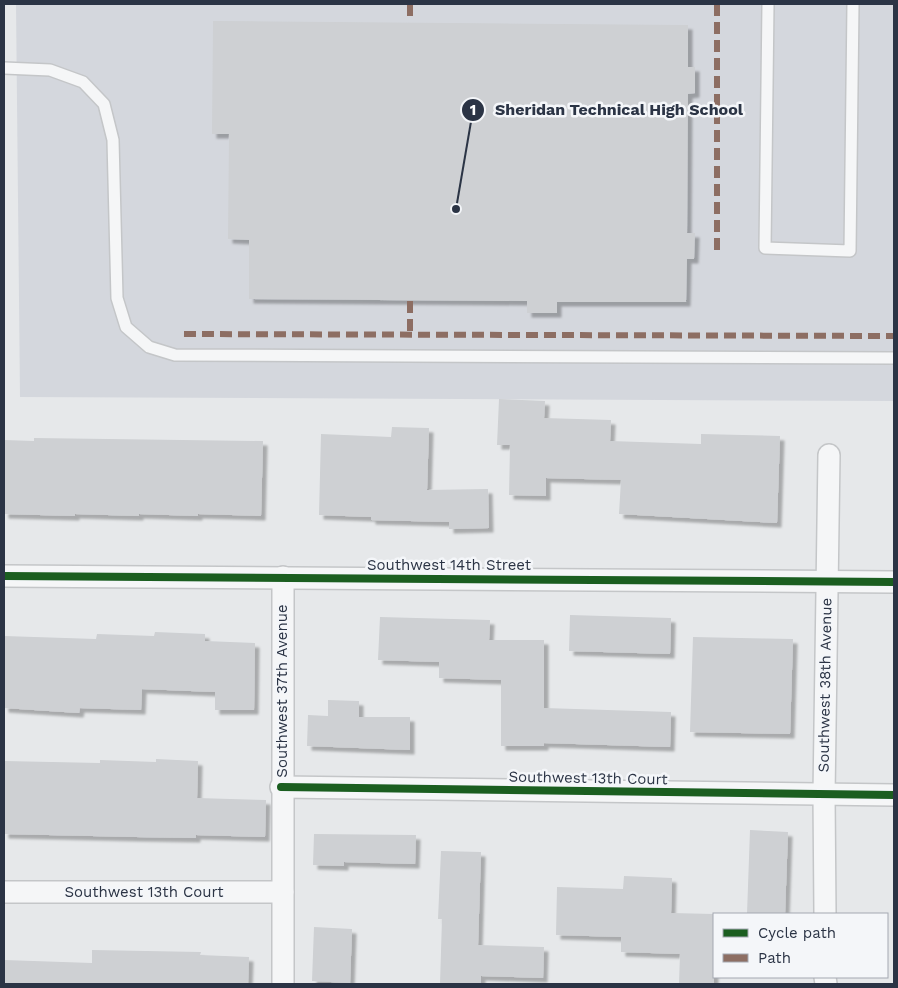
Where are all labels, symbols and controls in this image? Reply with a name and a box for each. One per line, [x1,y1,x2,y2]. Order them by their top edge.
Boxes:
callout: Sheridan Technical High School [460,94,754,125]
text: Sheridan Technical High School [495,100,744,119]
text: 1 [470,101,476,119]
street label: Southwest 14th Street [367,556,532,574]
street label: Southwest 38th Avenue [814,597,836,773]
street label: Southwest 37th Avenue [273,604,291,778]
street label: Southwest 13th Court [508,768,668,788]
street label: Southwest 13th Court [64,883,224,901]
legend [713,913,888,978]
text: Cycle path [758,924,836,942]
text: Path [758,949,791,967]

